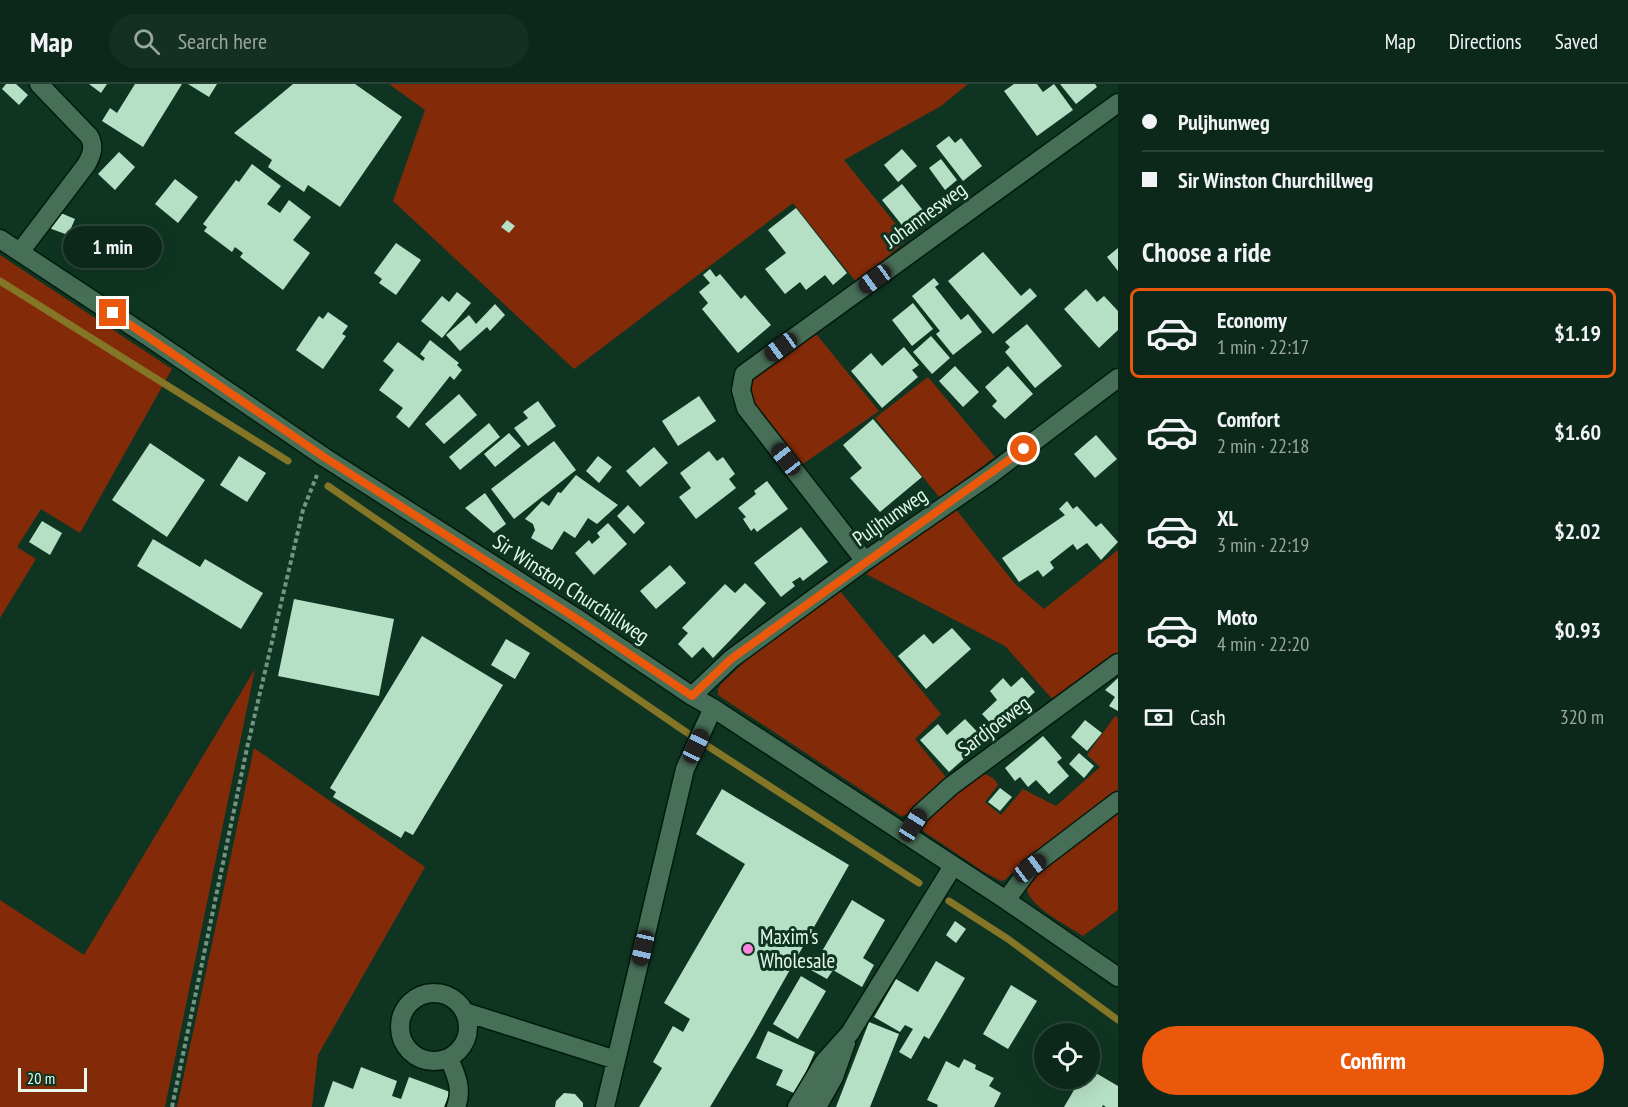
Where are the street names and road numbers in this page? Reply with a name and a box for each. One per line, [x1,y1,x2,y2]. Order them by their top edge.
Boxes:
street label: Johannesweg [877,176,971,254]
street label: Puljhunweg [847,481,932,552]
street label: Sir Winston Churchillweg [488,528,655,649]
street label: Sardjoeweg [952,690,1035,762]

